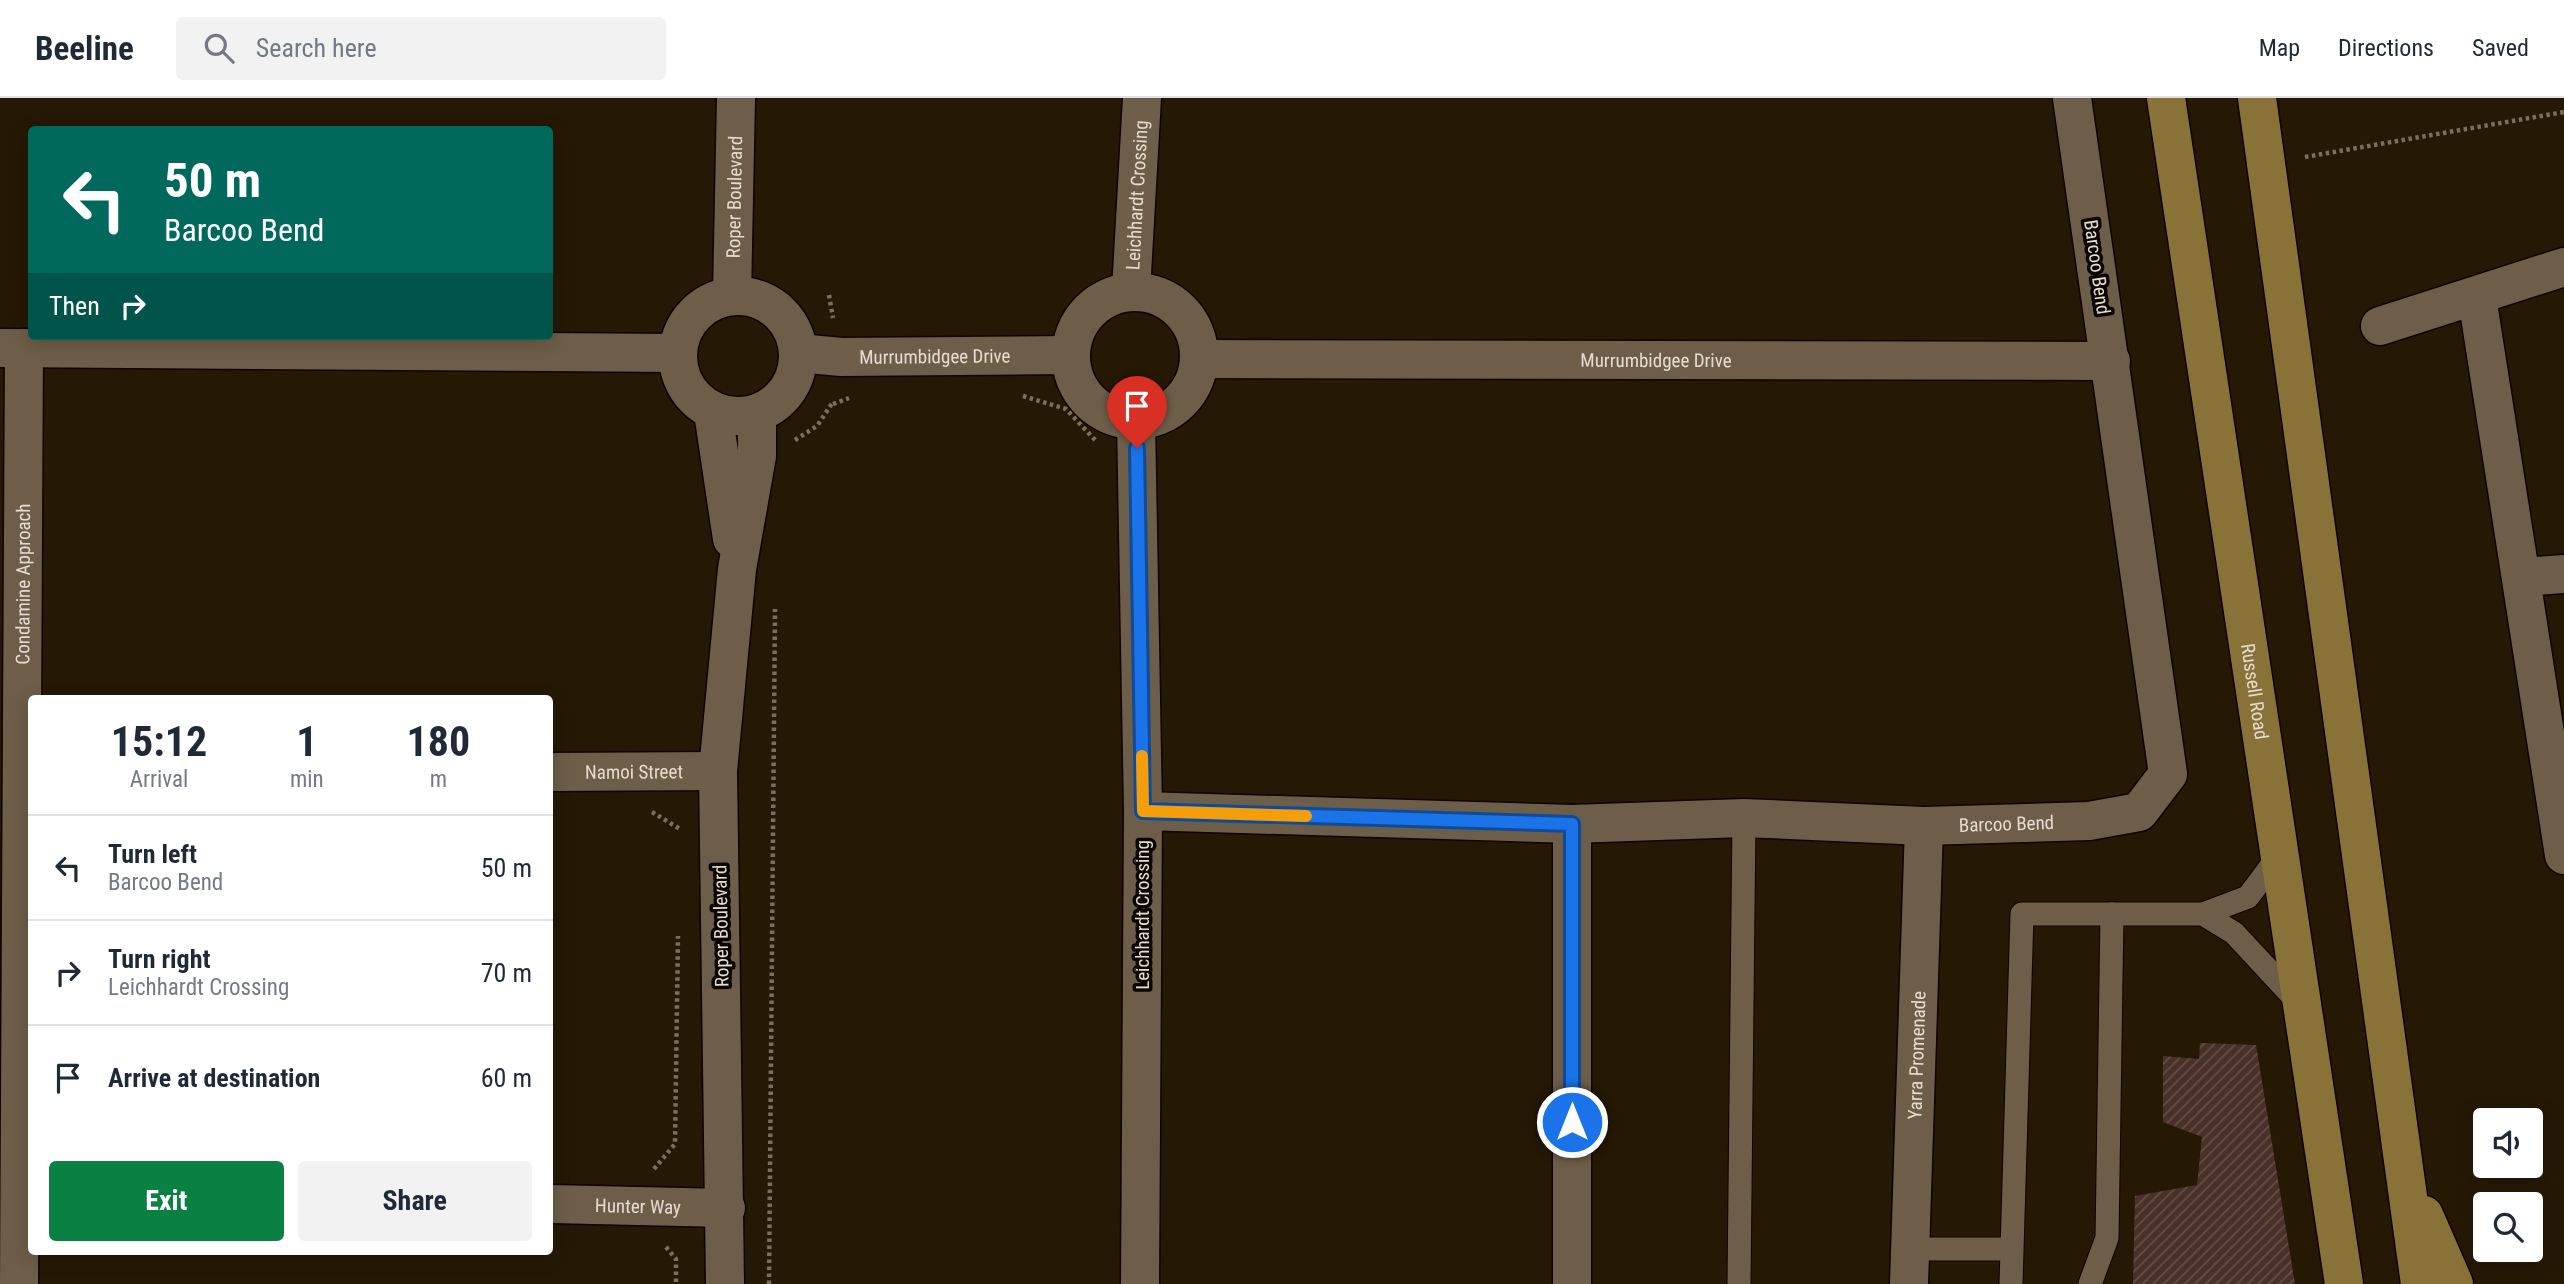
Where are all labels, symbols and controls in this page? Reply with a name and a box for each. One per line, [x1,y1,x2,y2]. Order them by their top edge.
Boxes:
search box [176,17,666,80]
text: Beeline [35,29,134,68]
icon: search [200,29,238,67]
text: Search here [256,33,377,63]
text: Map [2259,34,2300,62]
text: Directions [2338,34,2434,62]
text: Saved [2472,34,2529,62]
street label: Leichhardt Crossing [1121,120,1152,271]
street label: Roper Boulevard [721,136,747,259]
text: 50 m [164,152,261,209]
icon: left [49,154,140,245]
text: Barcoo Bend [164,211,324,249]
street label: Barcoo Bend [2079,218,2115,316]
icon: right [114,287,152,325]
text: Then [49,291,100,321]
street label: Murrumbidgee Drive [859,344,1011,368]
street label: Murrumbidgee Drive [1580,348,1732,372]
pin [1107,376,1167,448]
icon: arrive [1118,387,1156,425]
street label: Condamine Approach [11,503,35,665]
street label: Russell Road [2236,642,2274,741]
text: 15:12 [111,717,207,766]
text: 1 [296,717,317,766]
text: 180 [406,717,470,766]
street label: Namoi Street [585,760,683,783]
text: Arrival [130,766,188,793]
text: min [290,766,324,793]
text: m [430,766,447,793]
street label: Barcoo Bend [1959,811,2054,836]
text: Turn left [108,839,197,869]
street label: Leichhardt Crossing [1131,840,1154,990]
icon: left [49,849,87,887]
text: 50 m [481,853,532,883]
street label: Roper Boulevard [708,865,734,987]
text: Barcoo Bend [108,869,223,896]
text: Turn right [108,944,210,974]
icon: right [49,954,87,992]
text: 70 m [481,958,532,988]
text: Leichhardt Crossing [108,974,289,1001]
street label: Yarra Promenade [1903,990,1930,1120]
icon: arrive [49,1059,87,1097]
text: Arrive at destination [108,1063,320,1093]
text: 60 m [481,1063,532,1093]
position arrow [1535,1085,1609,1159]
map controls [2473,1108,2543,1262]
button: sound [2473,1108,2543,1178]
button: Exit [49,1161,284,1241]
button: Share [298,1161,532,1241]
button: search [2473,1192,2543,1262]
street label: Hunter Way [595,1194,681,1218]

